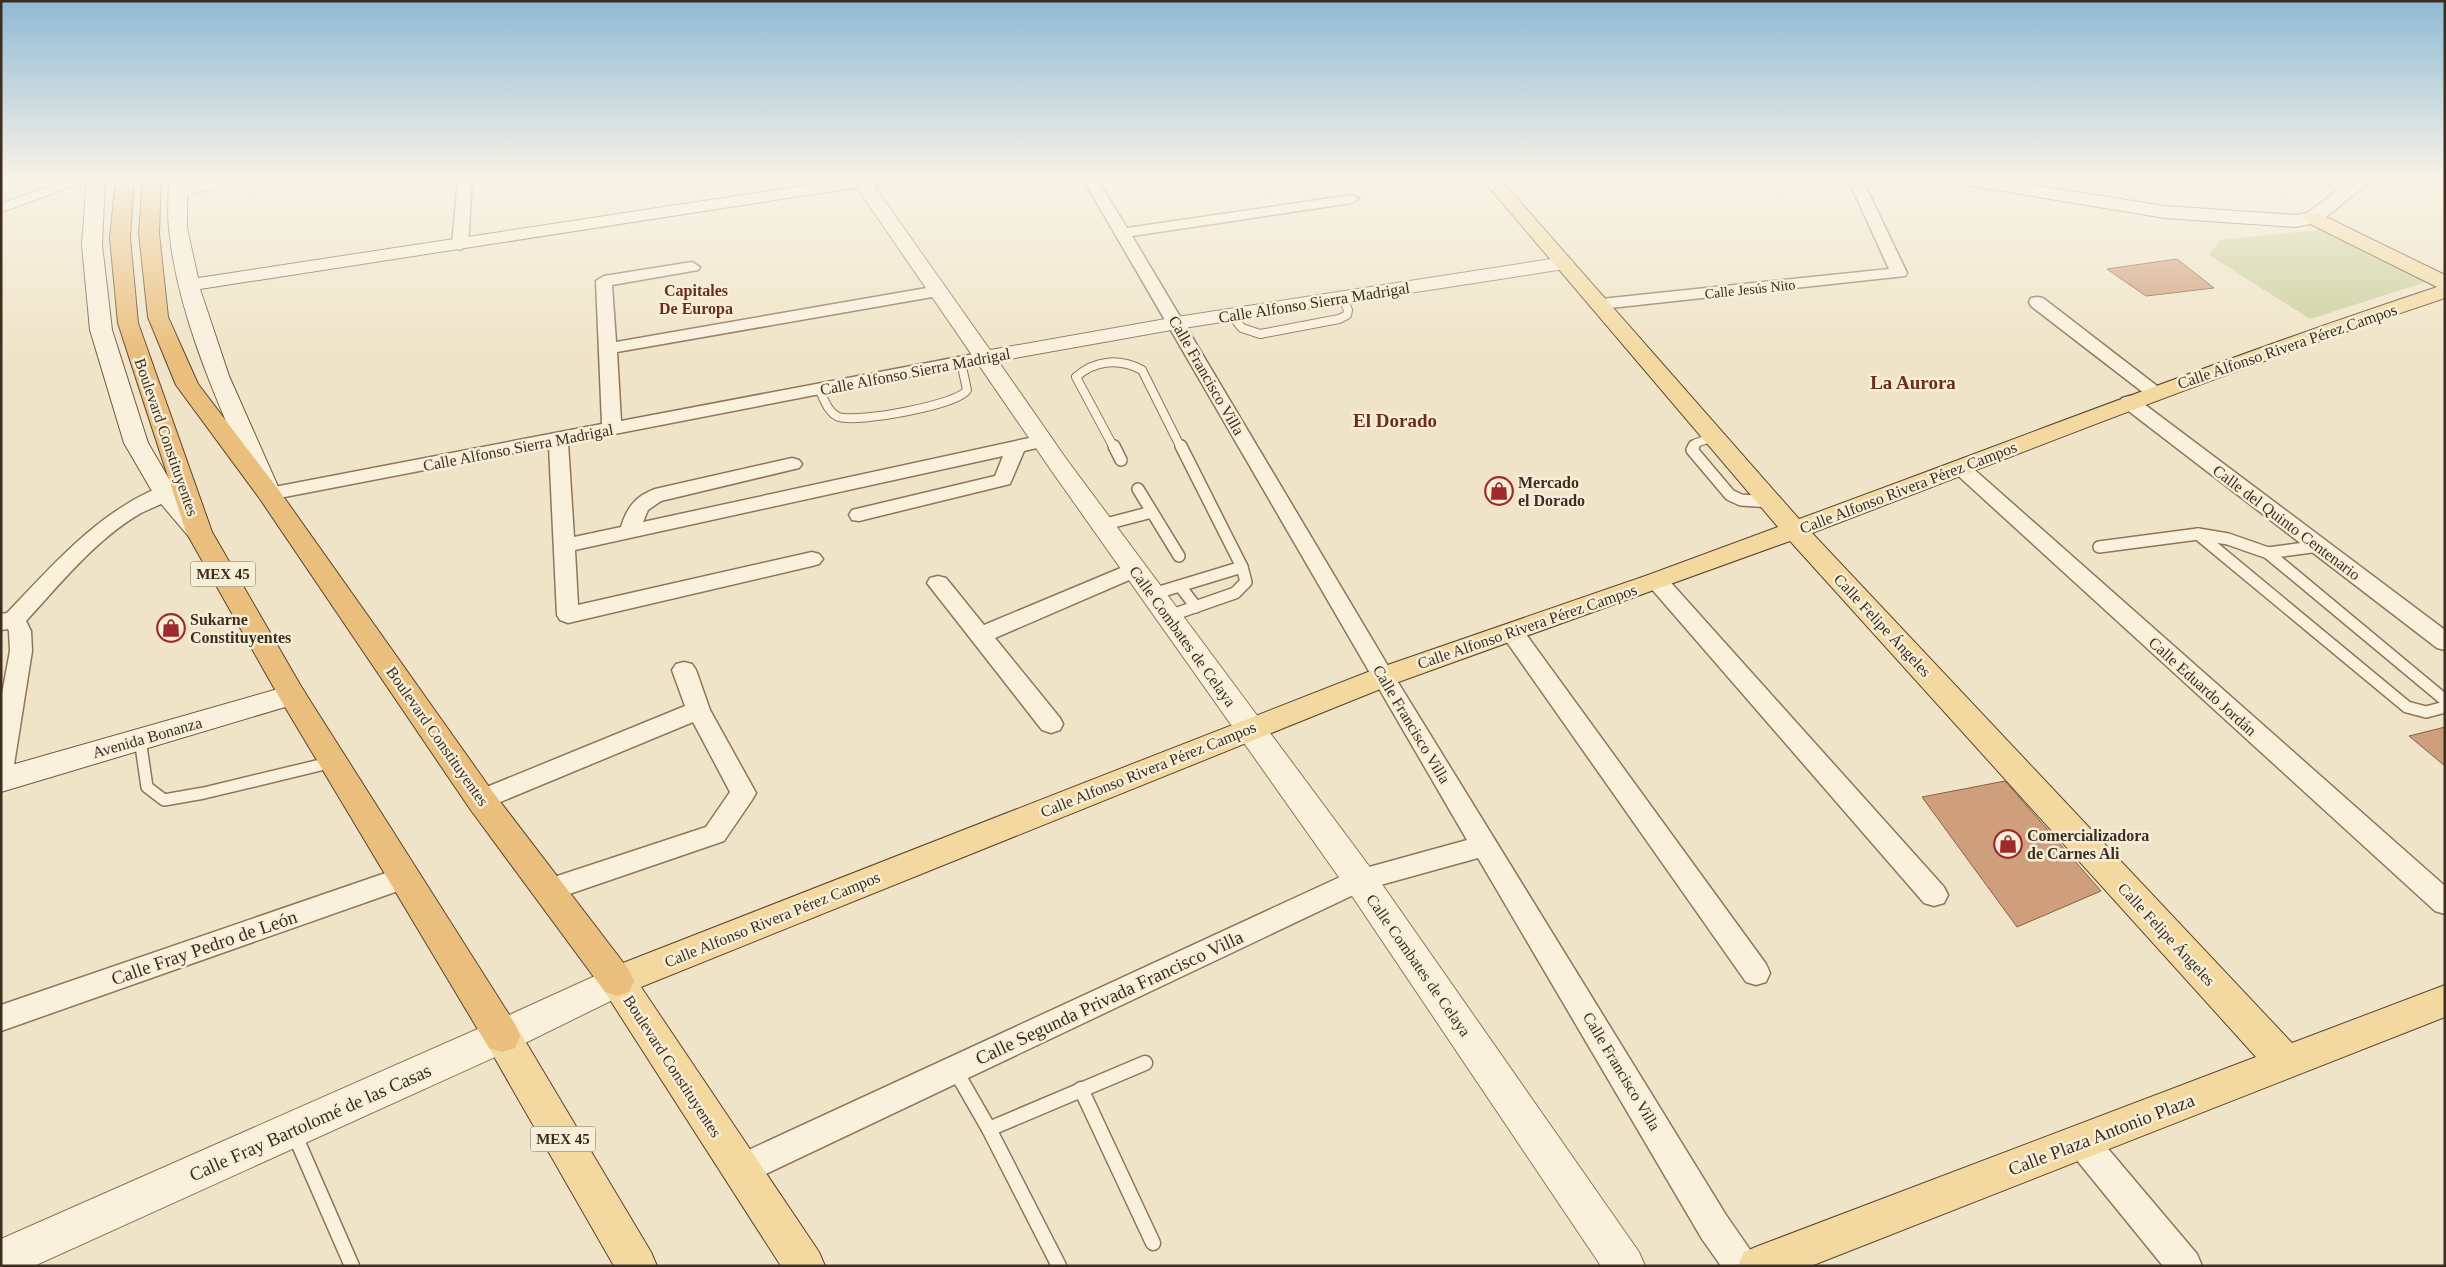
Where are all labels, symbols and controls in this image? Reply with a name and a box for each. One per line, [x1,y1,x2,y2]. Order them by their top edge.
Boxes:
street label: Calle Jesús Nito [1704,277,1796,302]
street label: Calle Alfonso Sierra Madrigal [1217,279,1412,327]
district label: Capitales De Europa [659,282,733,318]
street label: Calle Alfonso Rivera Pérez Campos [2175,301,2399,393]
street label: Calle Francisco Villa [1166,313,1248,438]
street label: Calle Alfonso Sierra Madrigal [819,345,1012,399]
street label: Boulevard Constituyentes [131,356,202,519]
district label: La Aurora [1870,372,1956,393]
district label: El Dorado [1353,410,1437,431]
street label: Calle Alfonso Sierra Madrigal [422,421,615,475]
street label: Calle Alfonso Rivera Pérez Campos [1797,438,2019,538]
street label: Calle del Quinto Centenario [2210,461,2364,583]
place label: Mercado el Dorado [1518,474,1585,509]
shop icon: Mercado el Dorado [1484,476,1514,506]
road number: MEX 45 [190,562,256,586]
street label: Calle Combates de Celaya [1125,563,1239,710]
street label: Calle Felipe Ángeles [1830,570,1935,681]
street label: Calle Alfonso Rivera Pérez Campos [1415,581,1639,673]
place label: Sukarne Constituyentes [190,611,291,647]
shop icon: Sukarne Constituyentes [156,613,186,643]
street label: Calle Eduardo Jordán [2145,634,2260,739]
street label: Calle Francisco Villa [1370,662,1454,786]
street label: Boulevard Constituyentes [382,664,492,810]
street label: Avenida Bonanza [90,714,204,761]
street label: Calle Alfonso Rivera Pérez Campos [1038,718,1259,822]
place label: Comercializadora de Carnes Ali [2027,827,2149,862]
shop icon: Comercializadora de Carnes Ali [1993,829,2023,859]
street label: Calle Alfonso Rivera Pérez Campos [662,868,883,972]
street label: Calle Felipe Ángeles [2114,879,2219,990]
street label: Calle Combates de Celaya [1362,891,1474,1040]
street label: Calle Fray Pedro de León [108,906,300,989]
street label: Calle Segunda Privada Francisco Villa [972,926,1247,1069]
street label: Boulevard Constituyentes [619,992,725,1141]
street label: Calle Francisco Villa [1580,1009,1664,1133]
street label: Calle Fray Bartolomé de las Casas [186,1060,434,1185]
street label: Calle Plaza Antonio Plaza [2005,1089,2198,1180]
road number: MEX 45 [530,1126,596,1152]

